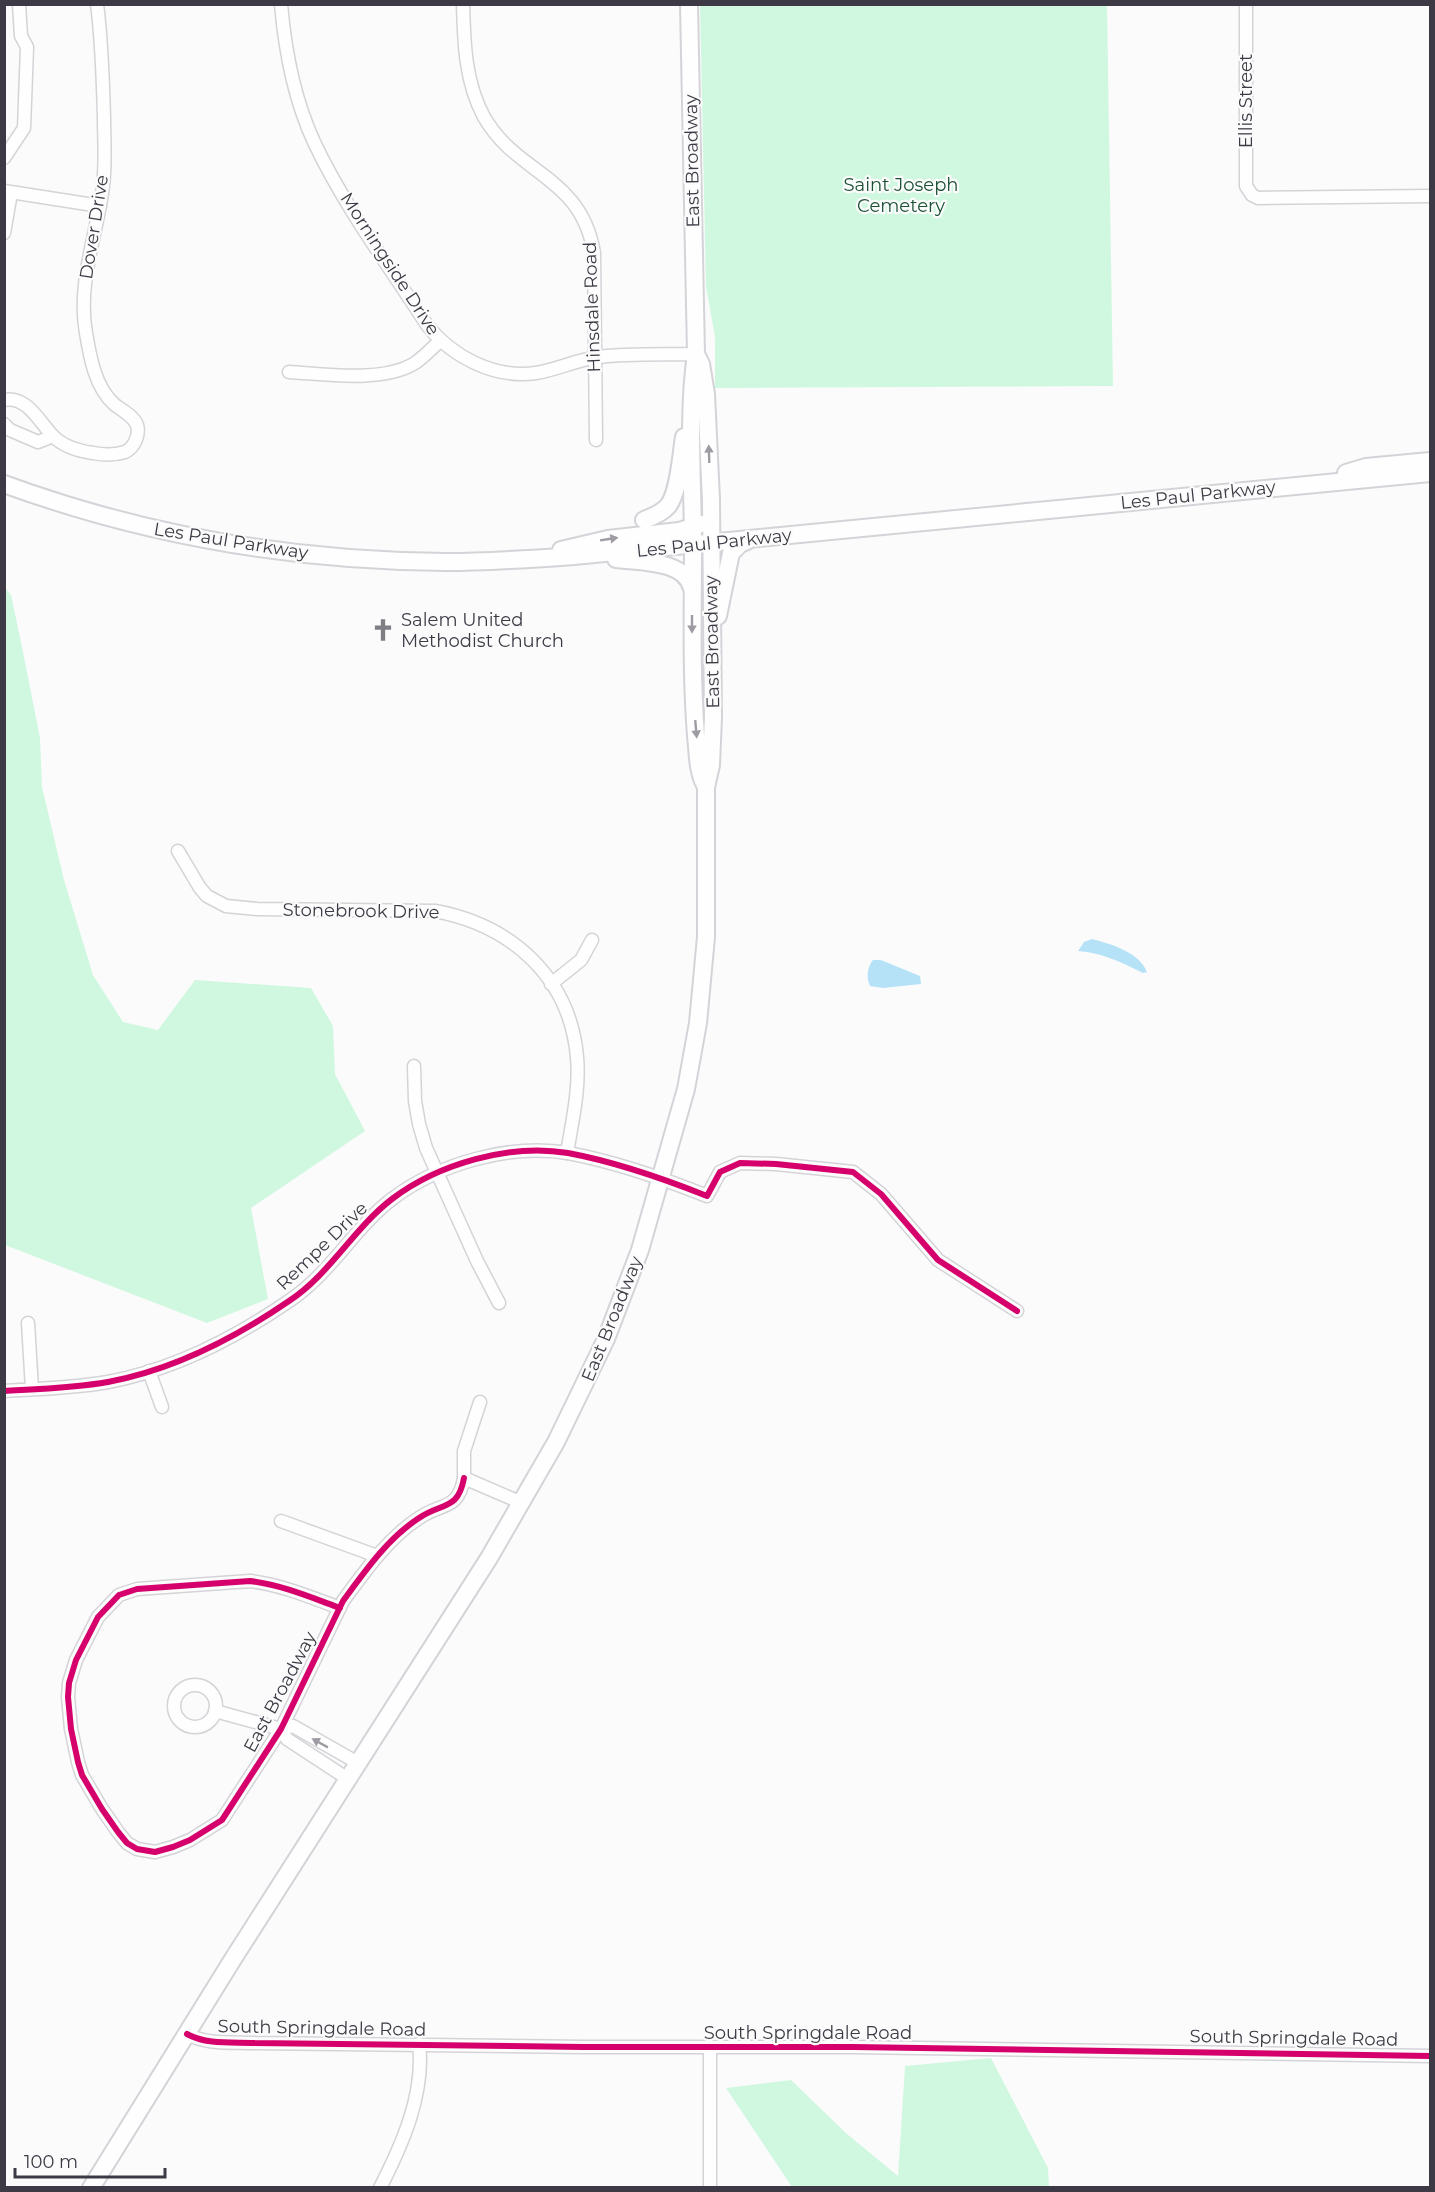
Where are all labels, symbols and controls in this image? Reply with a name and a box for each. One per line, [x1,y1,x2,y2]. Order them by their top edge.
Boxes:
street label: Ellis Street [1235,54,1257,148]
street label: East Broadway [680,94,704,228]
street label: Dover Drive [75,173,113,281]
park label: Saint Joseph Cemetery [843,174,959,217]
street label: Morningside Drive [336,189,444,340]
street label: Hinsdale Road [579,241,605,373]
one-way arrow [704,445,713,464]
street label: Les Paul Parkway [1119,476,1277,514]
street label: Les Paul Parkway [152,518,310,564]
street label: Les Paul Parkway [635,524,793,562]
one-way arrow [600,534,619,543]
street label: East Broadway [700,575,724,709]
place label: Salem United Methodist Church [401,609,564,652]
one-way arrow [688,615,697,634]
church icon: Salem United Methodist Church [370,617,396,643]
one-way arrow [691,720,701,739]
street label: Stonebrook Drive [282,899,440,923]
street label: Rempe Drive [272,1197,372,1295]
street label: East Broadway [577,1253,647,1385]
street label: East Broadway [239,1628,321,1756]
one-way arrow [311,1738,328,1748]
street label: South Springdale Road [217,2015,427,2041]
street label: South Springdale Road [704,2022,912,2044]
street label: South Springdale Road [1189,2025,1399,2051]
scale bar [15,2141,165,2179]
text: 100 m [24,2151,78,2173]

